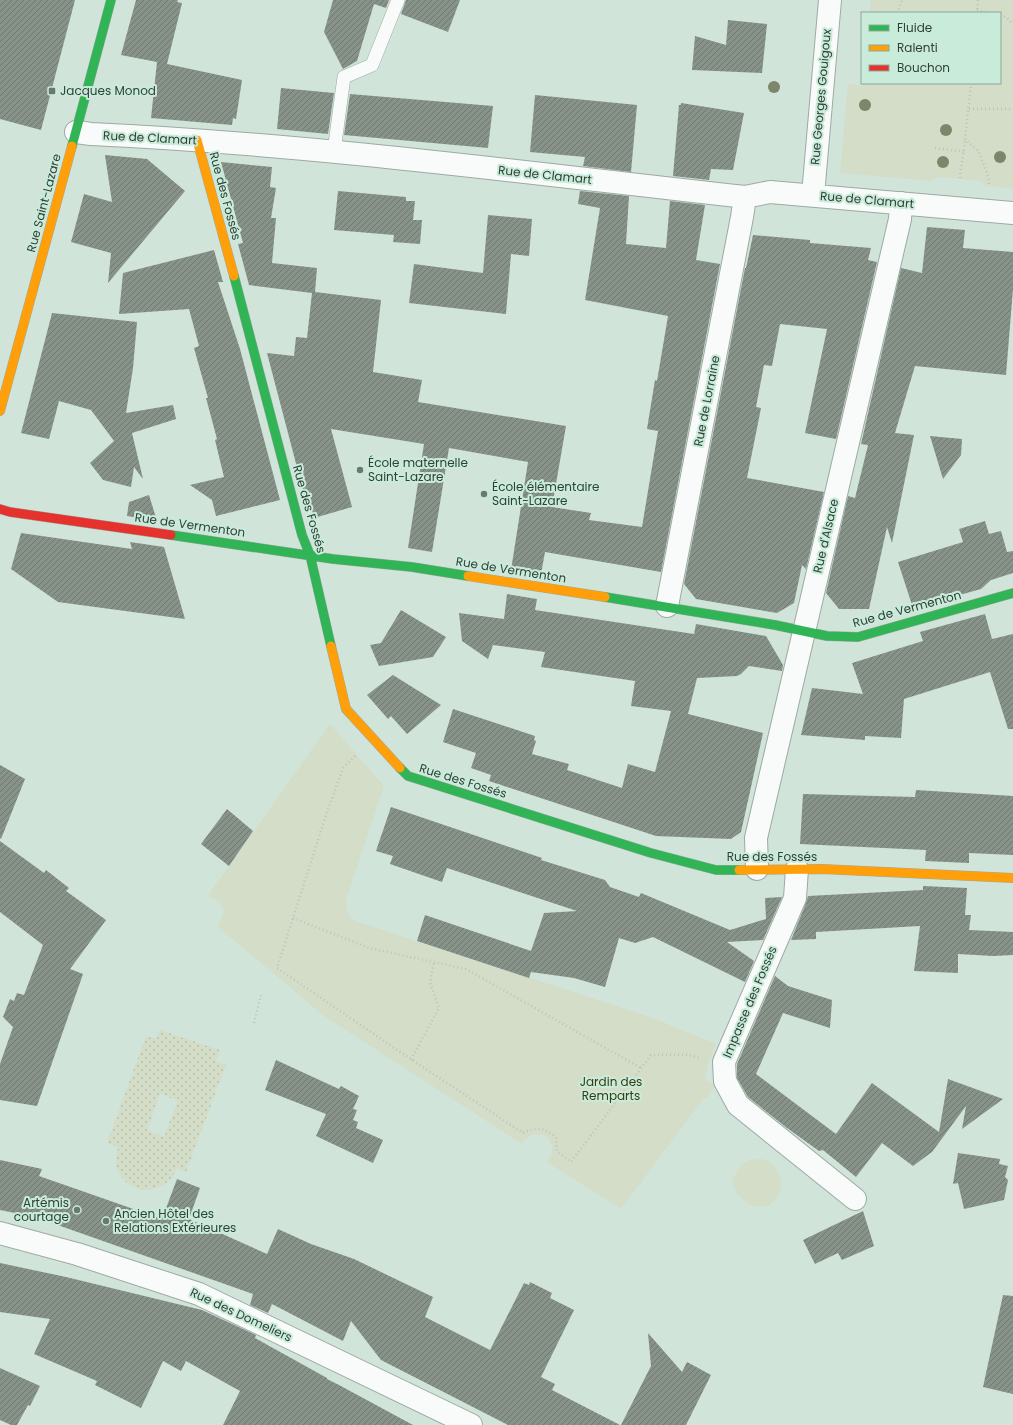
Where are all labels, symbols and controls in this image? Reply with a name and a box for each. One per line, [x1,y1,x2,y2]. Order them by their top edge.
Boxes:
legend [861,12,1001,84]
text: Fluide [897,19,932,36]
street label: Rue Georges Gouigoux [806,28,835,166]
text: Ralenti [897,39,938,56]
text: Bouchon [897,59,950,76]
place label: Jacques Monod [60,82,156,99]
marker: Jacques Monod [47,86,57,96]
street label: Rue de Clamart [103,127,197,148]
street label: Rue des Fossés [206,150,245,242]
street label: Rue Saint-Lazare [22,152,65,254]
street label: Rue de Clamart [497,161,593,188]
street label: Rue de Clamart [819,187,915,212]
street label: Rue de Lorraine [689,354,724,448]
place label: École maternelle Saint-Lazare [368,454,468,485]
street label: Rue des Fossés [289,463,330,555]
marker: École maternelle Saint-Lazare [355,465,365,475]
place label: École élémentaire Saint-Lazare [492,478,599,509]
marker: École élémentaire Saint-Lazare [479,489,489,499]
street label: Rue d'Alsace [809,497,842,575]
street label: Rue de Vermenton [134,508,247,541]
street label: Rue de Vermenton [455,552,568,587]
street label: Rue de Vermenton [851,586,963,631]
street label: Rue des Fossés [417,759,509,802]
street label: Rue des Fossés [727,848,817,865]
street label: Impasse des Fossés [718,943,781,1060]
park label: Jardin des Remparts [580,1073,642,1104]
place label: Artémis courtage [14,1194,69,1225]
marker: Artémis courtage [72,1205,82,1215]
place label: Ancien Hôtel des Relations Extérieures [114,1205,236,1236]
marker: Ancien Hôtel des Relations Extérieures [101,1216,111,1226]
street label: Rue des Domeliers [187,1283,295,1346]

